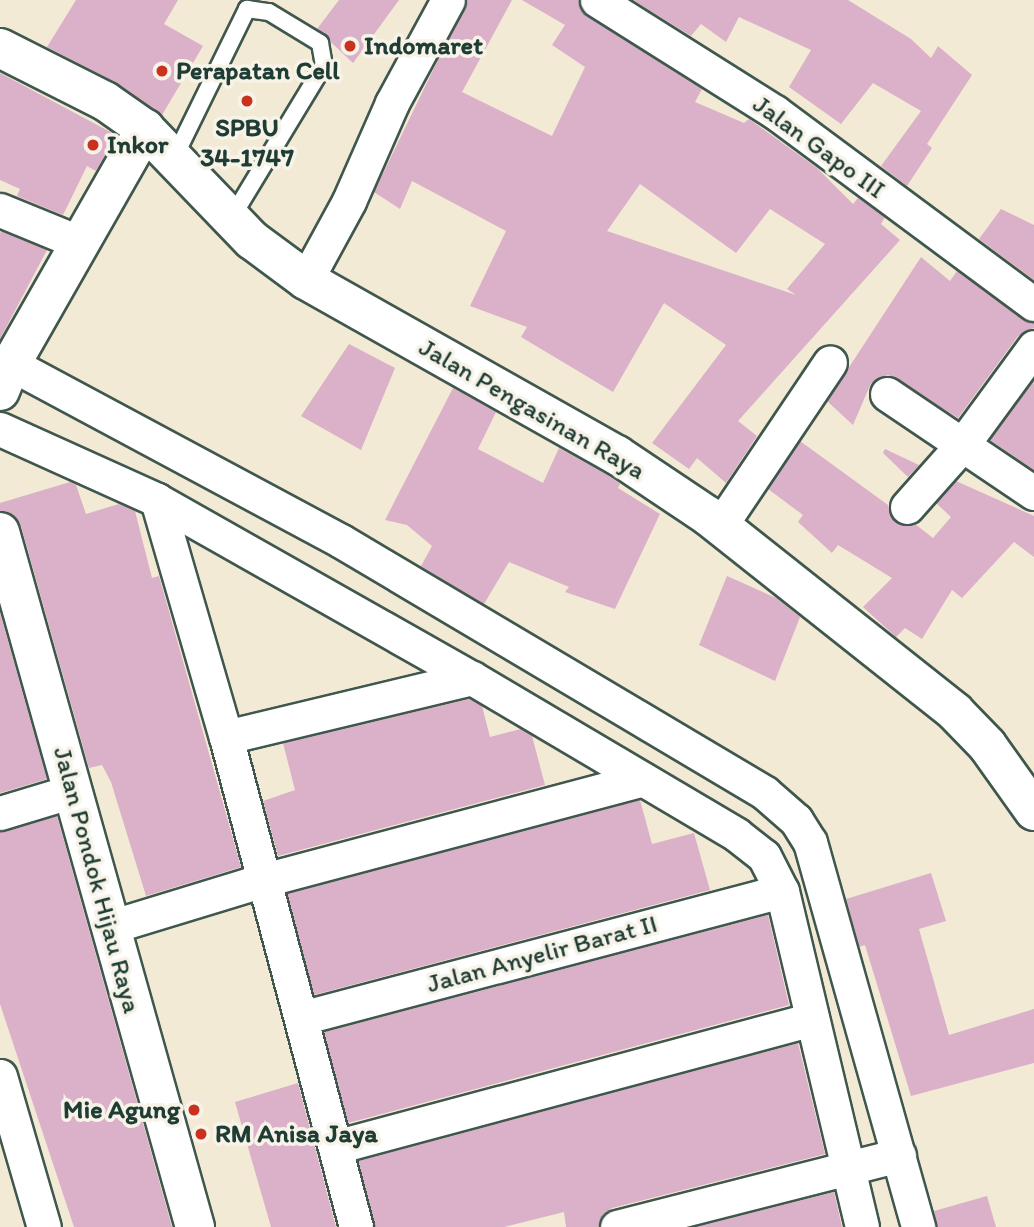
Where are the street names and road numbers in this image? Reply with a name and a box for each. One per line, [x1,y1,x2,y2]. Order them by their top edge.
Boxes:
street label: Jalan Gapo III [747,89,891,205]
street label: Jalan Pengasinan Raya [415,332,649,486]
street label: Jalan Pondok Hijau Raya [47,745,147,1015]
street label: Jalan Anyelir Barat II [423,908,661,1000]

